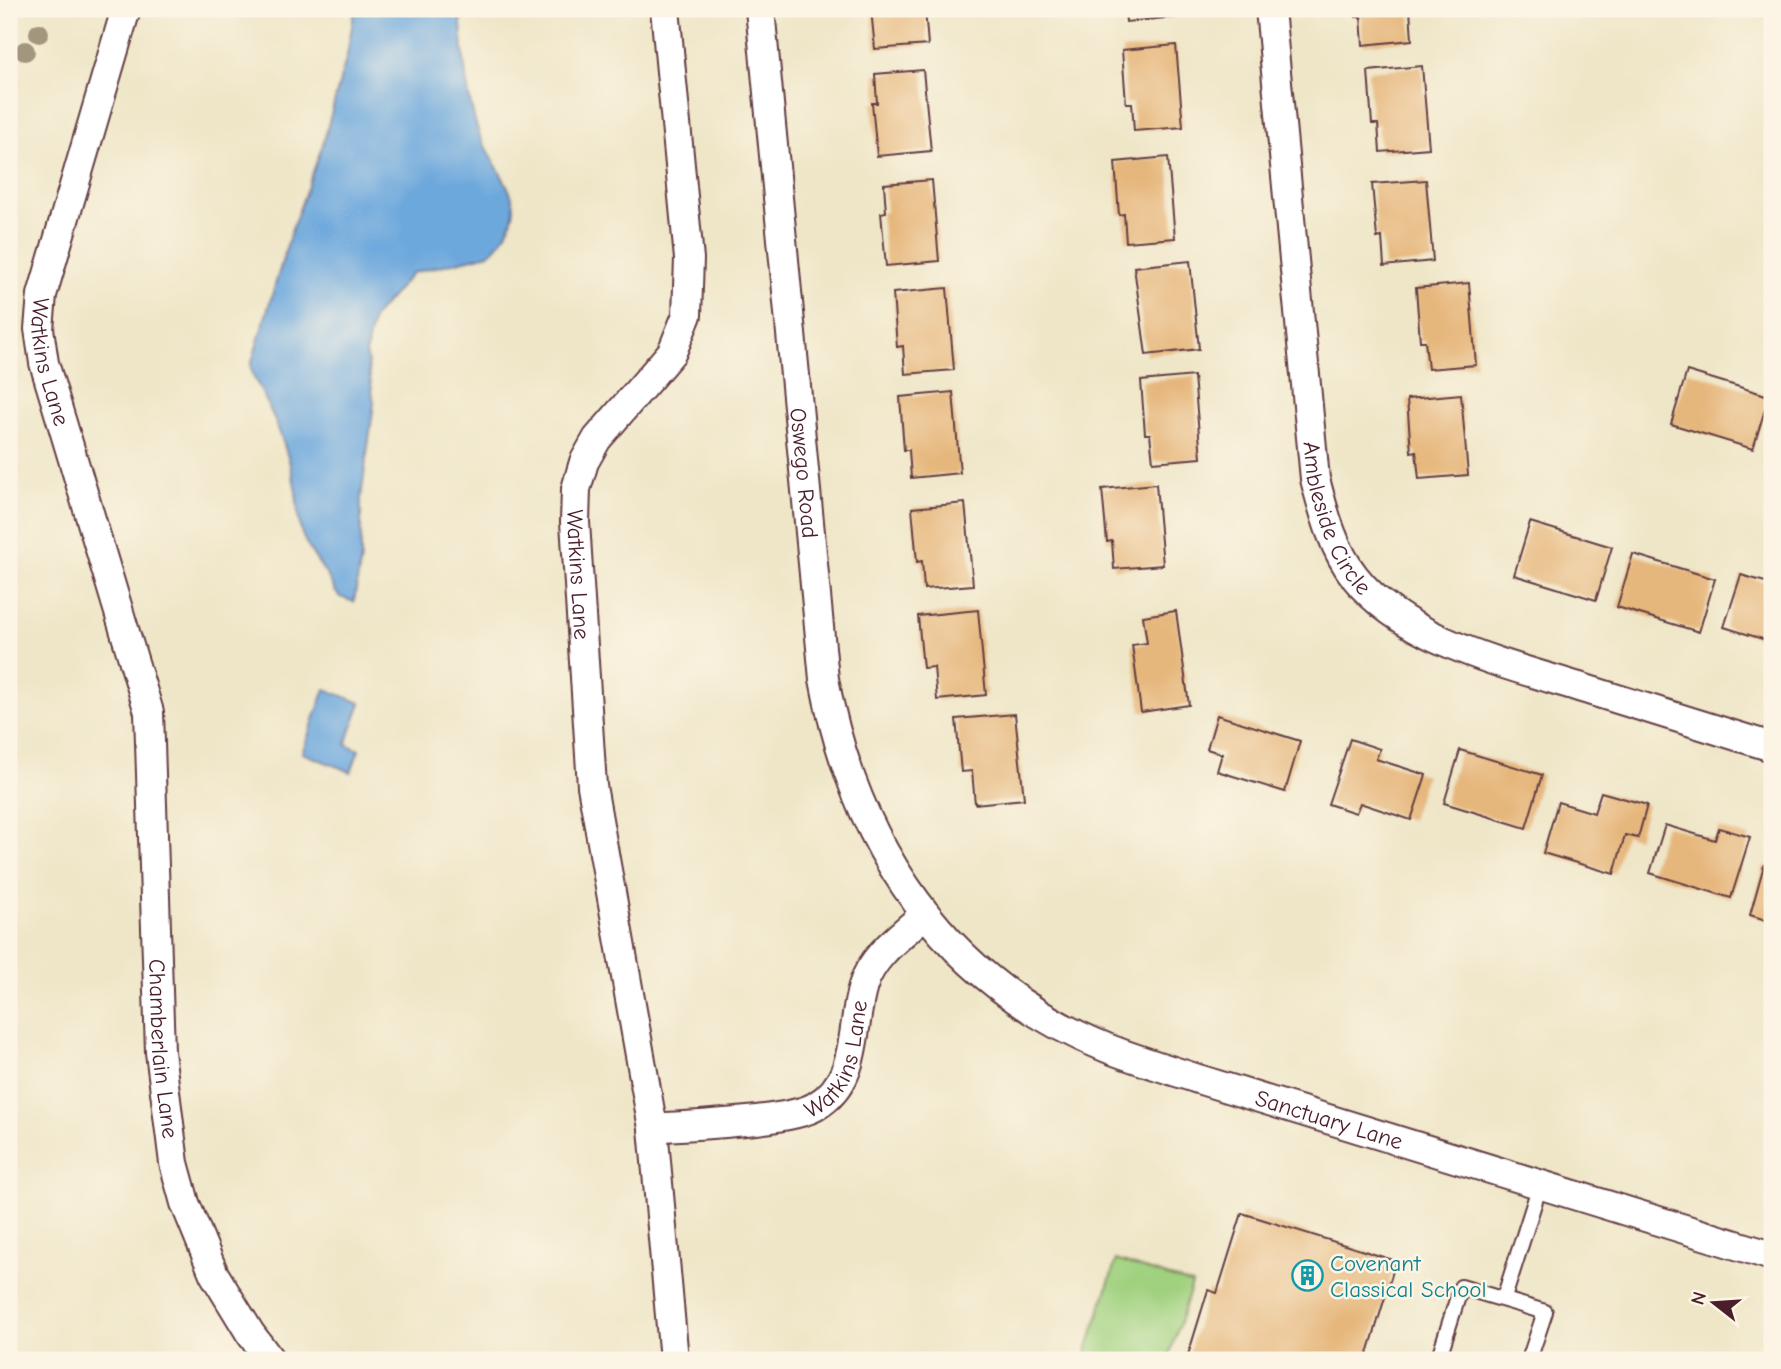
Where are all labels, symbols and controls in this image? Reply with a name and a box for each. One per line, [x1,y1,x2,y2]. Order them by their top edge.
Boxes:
street label: Watkins Lane [25,296,75,429]
street label: Oswego Road [784,406,823,539]
street label: Ambleside Circle [1297,440,1377,601]
street label: Watkins Lane [561,509,596,640]
street label: Chamberlain Lane [143,958,184,1140]
street label: Watkins Lane [800,998,873,1124]
street label: Sanctuary Lane [1252,1084,1406,1155]
place label: Covenant Classical School [1330,1250,1487,1303]
building icon: Covenant Classical School [1290,1259,1324,1293]
north arrow [1680,1268,1750,1338]
text: N [1686,1289,1711,1307]

